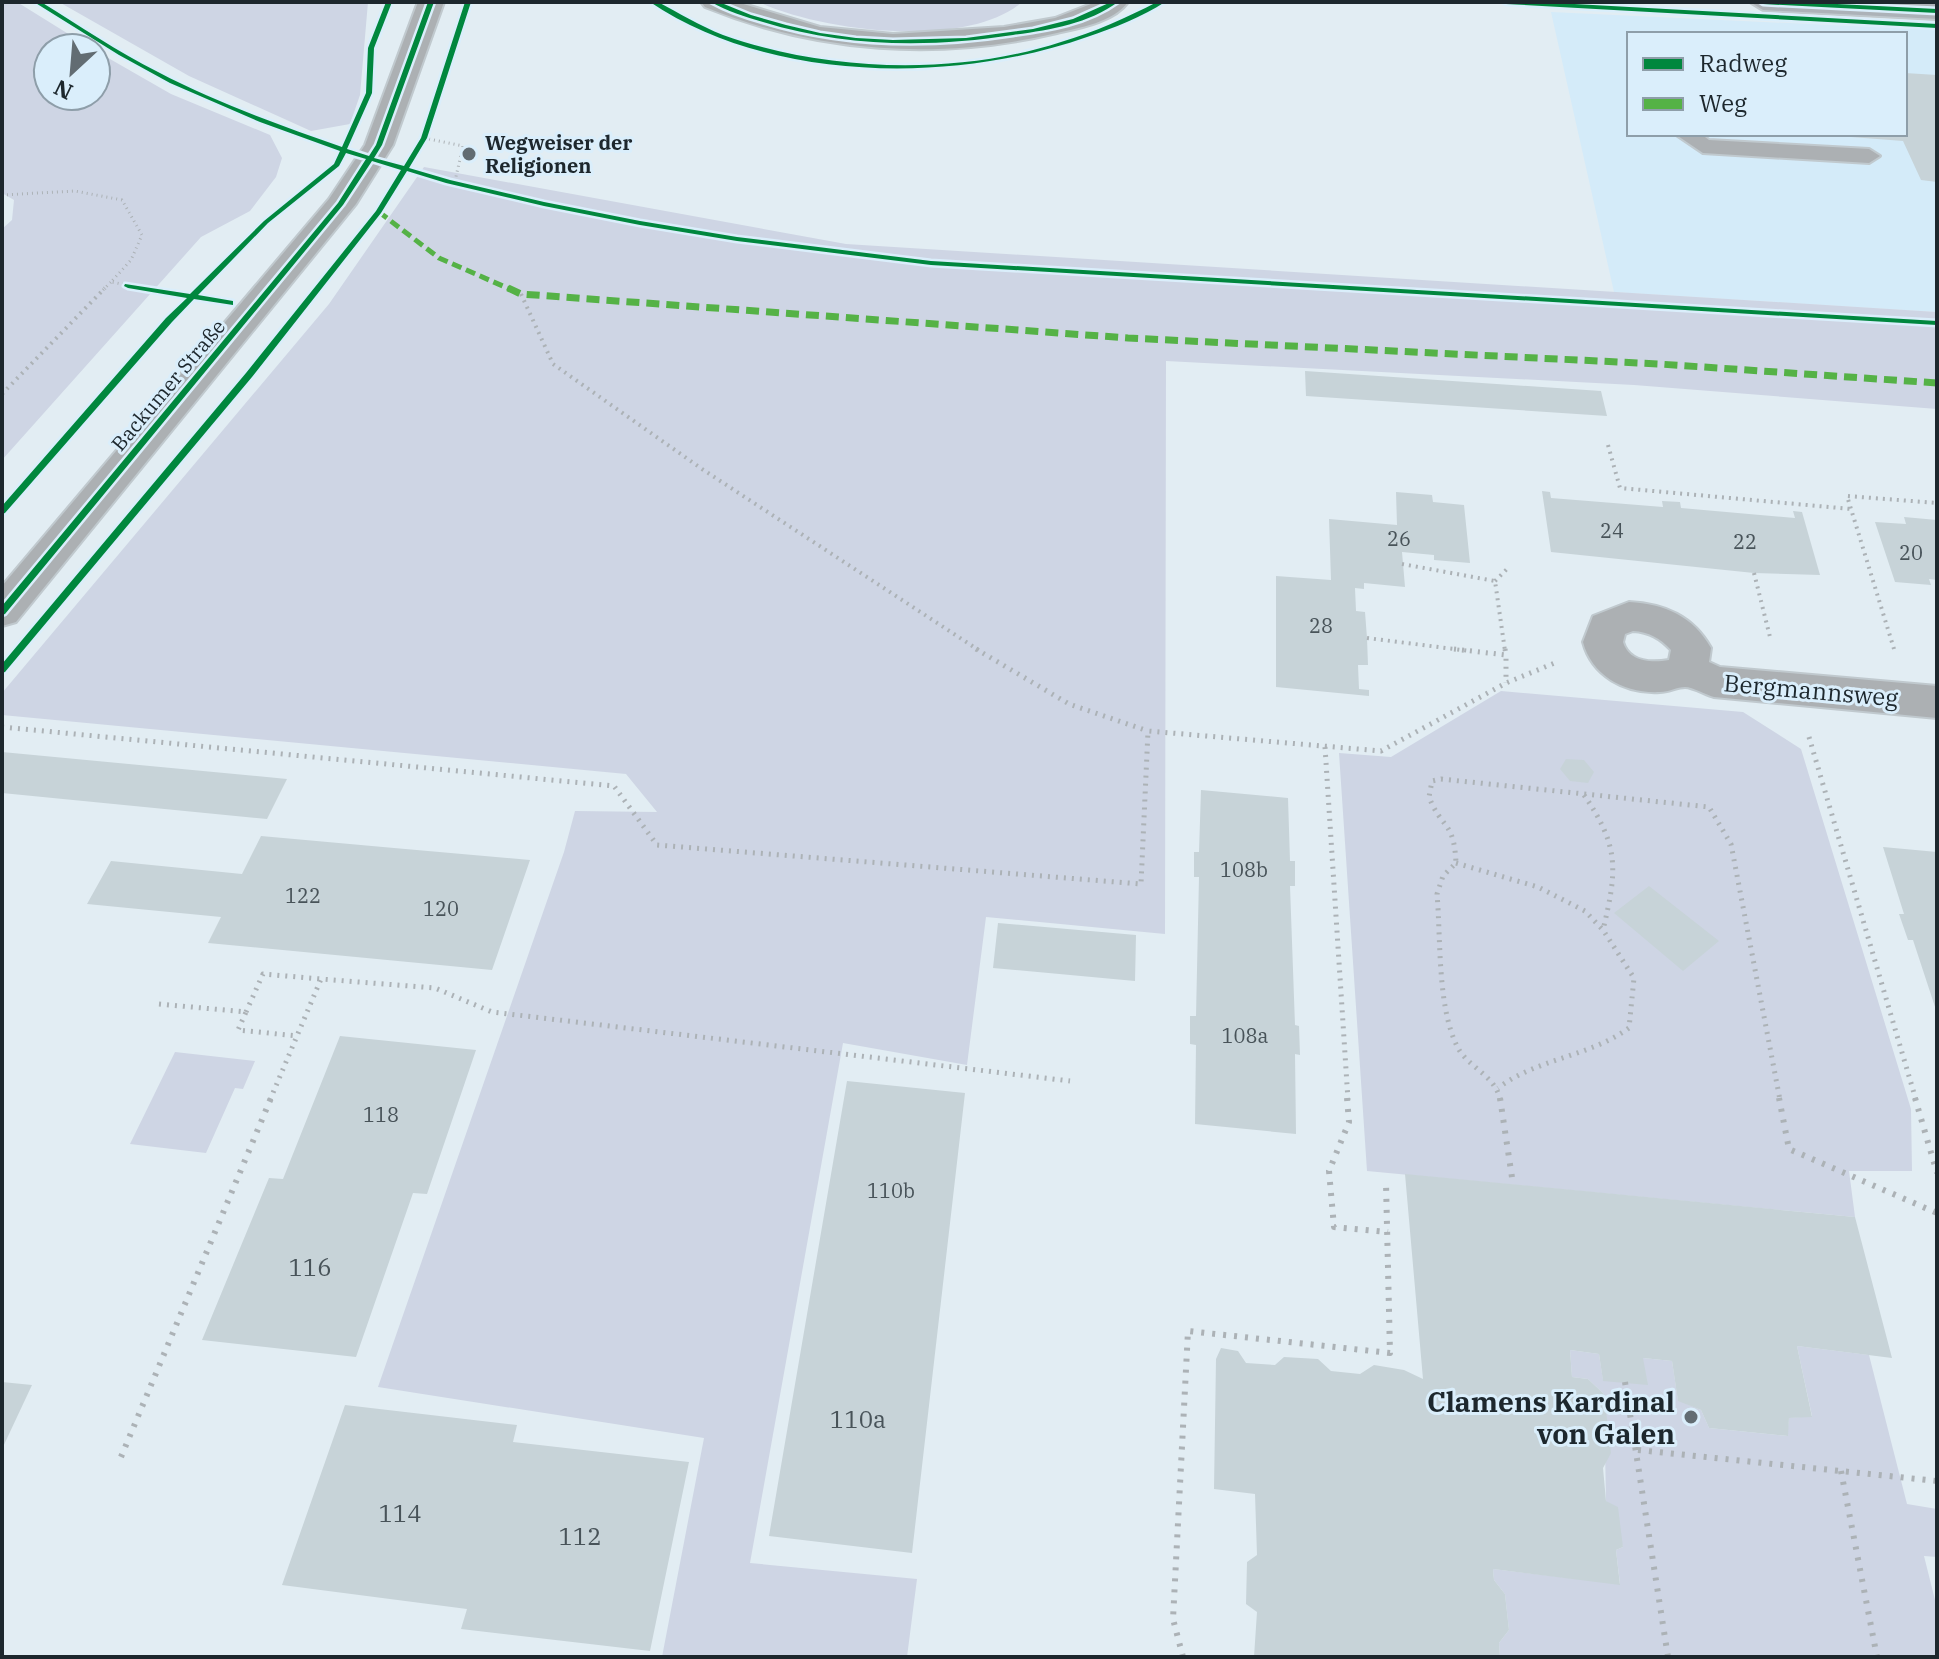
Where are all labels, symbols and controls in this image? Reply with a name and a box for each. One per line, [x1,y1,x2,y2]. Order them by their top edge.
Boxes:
north arrow [32,32,112,112]
legend [1627,32,1907,136]
text: Radweg [1699,47,1787,79]
text: N [49,74,77,107]
text: Weg [1699,87,1747,119]
place label: Wegweiser der Religionen [485,129,632,179]
marker: Wegweiser der Religionen [460,145,478,163]
street label: Backumer Straße [105,314,231,456]
house number: 24 [1600,517,1624,544]
house number: 26 [1387,525,1411,552]
house number: 22 [1733,528,1757,555]
house number: 20 [1899,539,1923,566]
house number: 28 [1309,612,1333,639]
street label: Bergmannsweg [1722,666,1900,714]
house number: 108b [1220,856,1268,883]
house number: 122 [285,882,321,909]
house number: 120 [423,895,459,922]
house number: 108a [1222,1022,1269,1049]
house number: 118 [363,1101,399,1128]
house number: 110b [867,1177,915,1204]
house number: 116 [288,1251,332,1283]
place label: Clamens Kardinal von Galen [1427,1383,1675,1452]
house number: 110a [830,1403,886,1435]
marker: Clamens Kardinal von Galen [1682,1408,1700,1426]
house number: 114 [378,1497,422,1529]
house number: 112 [558,1520,602,1552]

